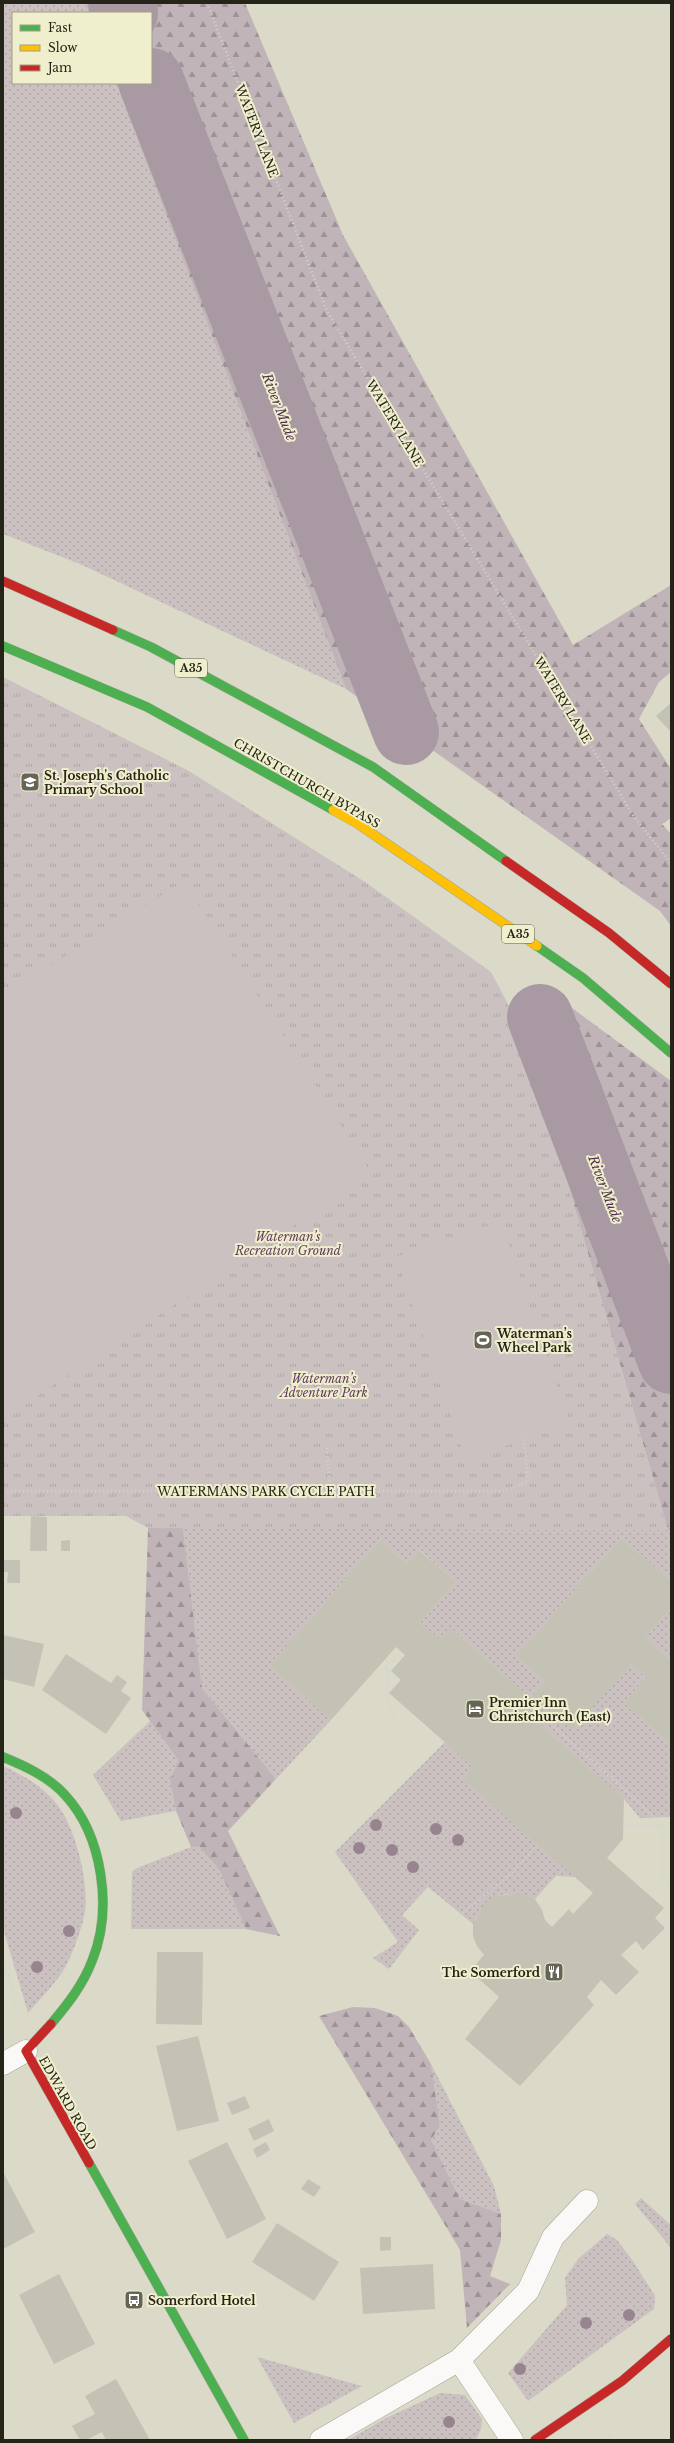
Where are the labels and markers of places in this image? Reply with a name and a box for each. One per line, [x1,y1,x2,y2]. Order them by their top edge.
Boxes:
place label: St. Joseph's Catholic Primary School [44,768,169,797]
school or university icon: St. Joseph's Catholic Primary School [19,771,41,793]
place label: Waterman’s Wheel Park [496,1326,572,1355]
sports icon: Waterman’s Wheel Park [472,1329,494,1351]
place label: Premier Inn Christchurch (East) [489,1695,611,1724]
hotel icon: Premier Inn Christchurch (East) [464,1698,486,1720]
restaurant icon: The Somerford [543,1961,565,1983]
place label: The Somerford [442,1965,541,1980]
bus stop icon: Somerford Hotel [123,2289,145,2311]
place label: Somerford Hotel [148,2293,256,2308]

